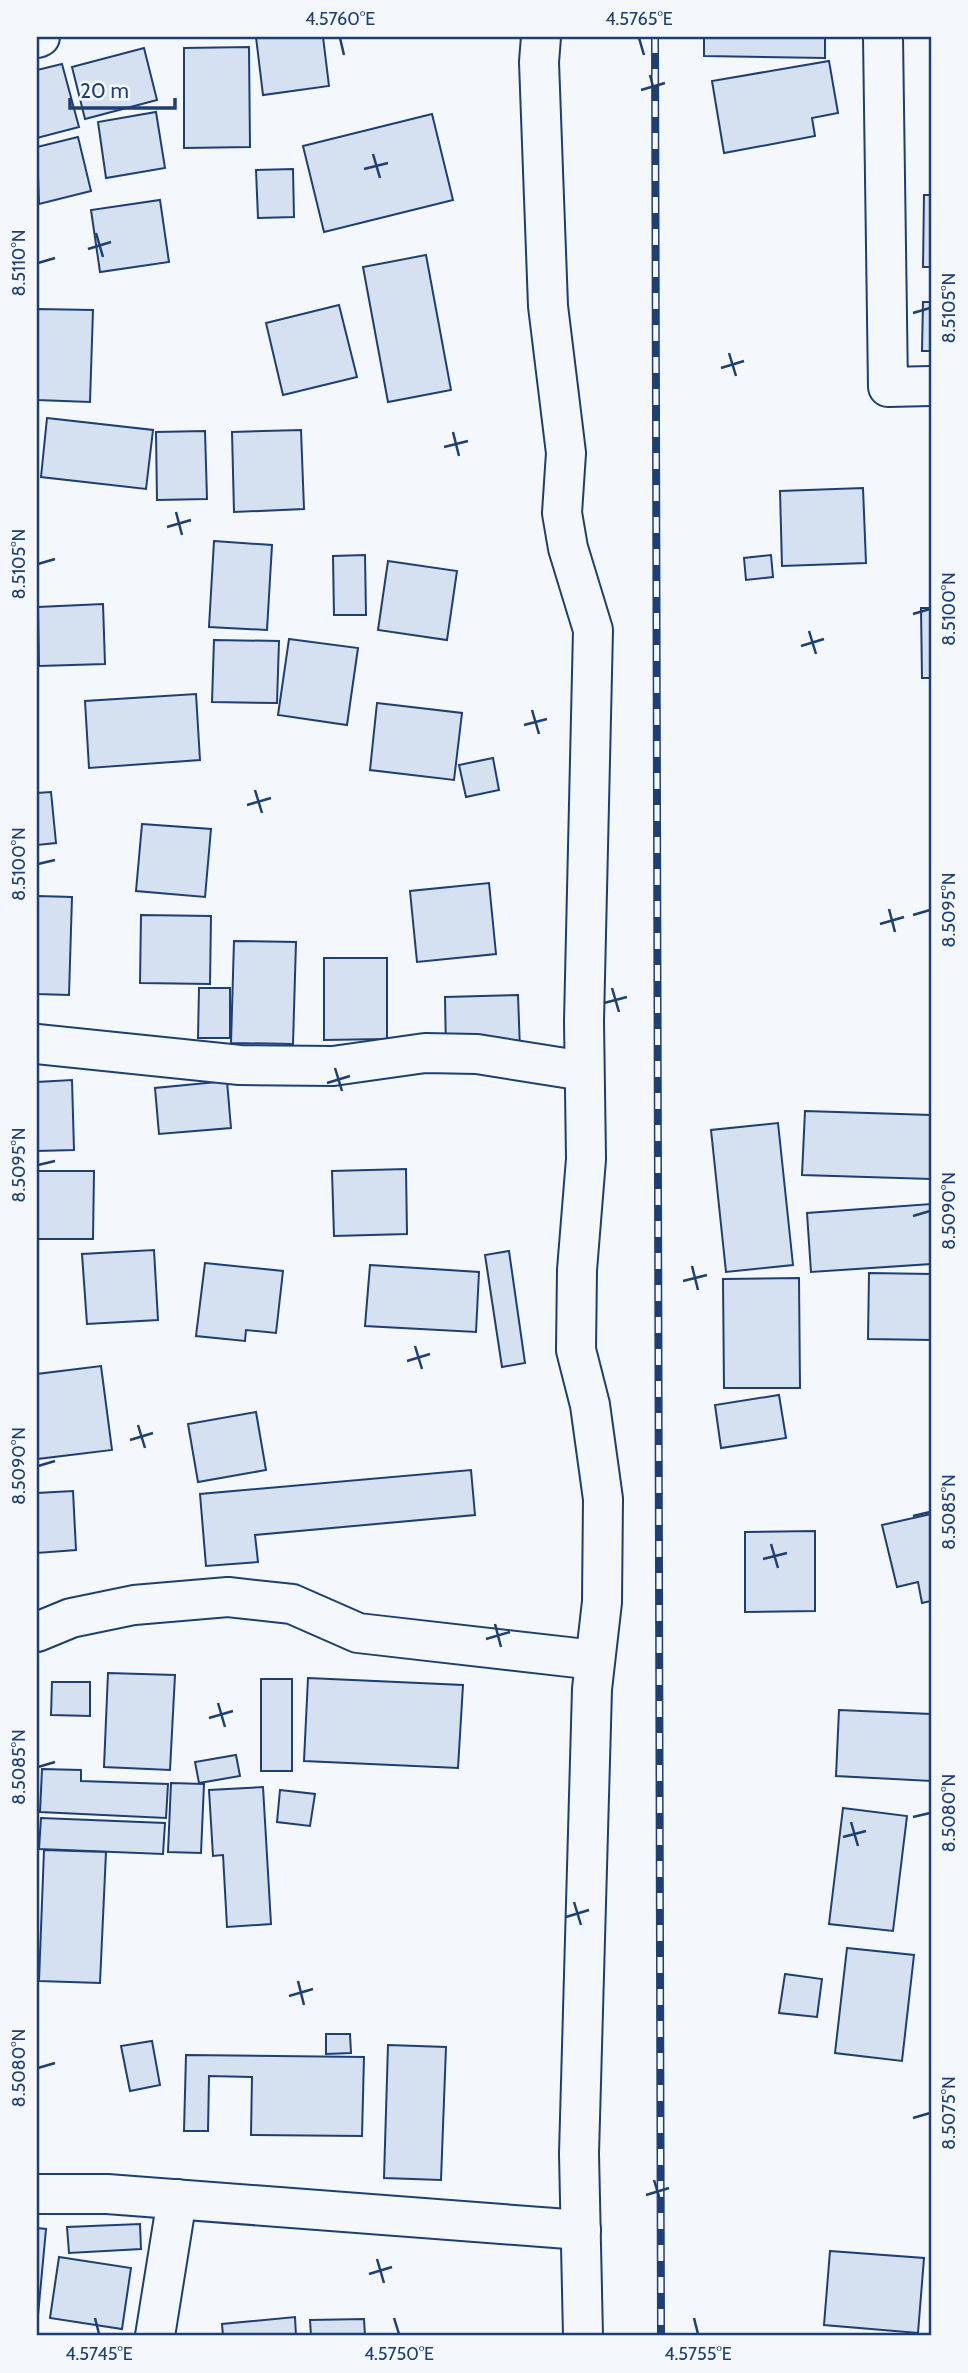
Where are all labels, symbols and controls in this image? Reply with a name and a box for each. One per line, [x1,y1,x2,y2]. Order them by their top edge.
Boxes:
text: 4.5760°E [305,8,375,30]
text: 4.5765°E [605,8,673,30]
scale bar [70,66,175,110]
text: 20 m [80,78,129,103]
text: 8.5110°N [8,230,30,296]
text: 8.5105°N [938,273,960,343]
text: 8.5105°N [8,529,30,599]
text: 8.5100°N [938,572,960,646]
text: 8.5100°N [8,827,30,901]
text: 8.5095°N [938,873,960,947]
text: 8.5095°N [8,1128,30,1202]
text: 8.5090°N [938,1172,960,1250]
text: 8.5090°N [8,1427,30,1505]
text: 8.5085°N [938,1474,960,1550]
text: 8.5085°N [8,1729,30,1805]
text: 8.5080°N [938,1774,960,1852]
text: 8.5080°N [8,2029,30,2107]
text: 8.5075°N [938,2076,960,2150]
text: 4.5745°E [65,2343,133,2365]
text: 4.5750°E [364,2343,434,2365]
text: 4.5755°E [664,2343,732,2365]

